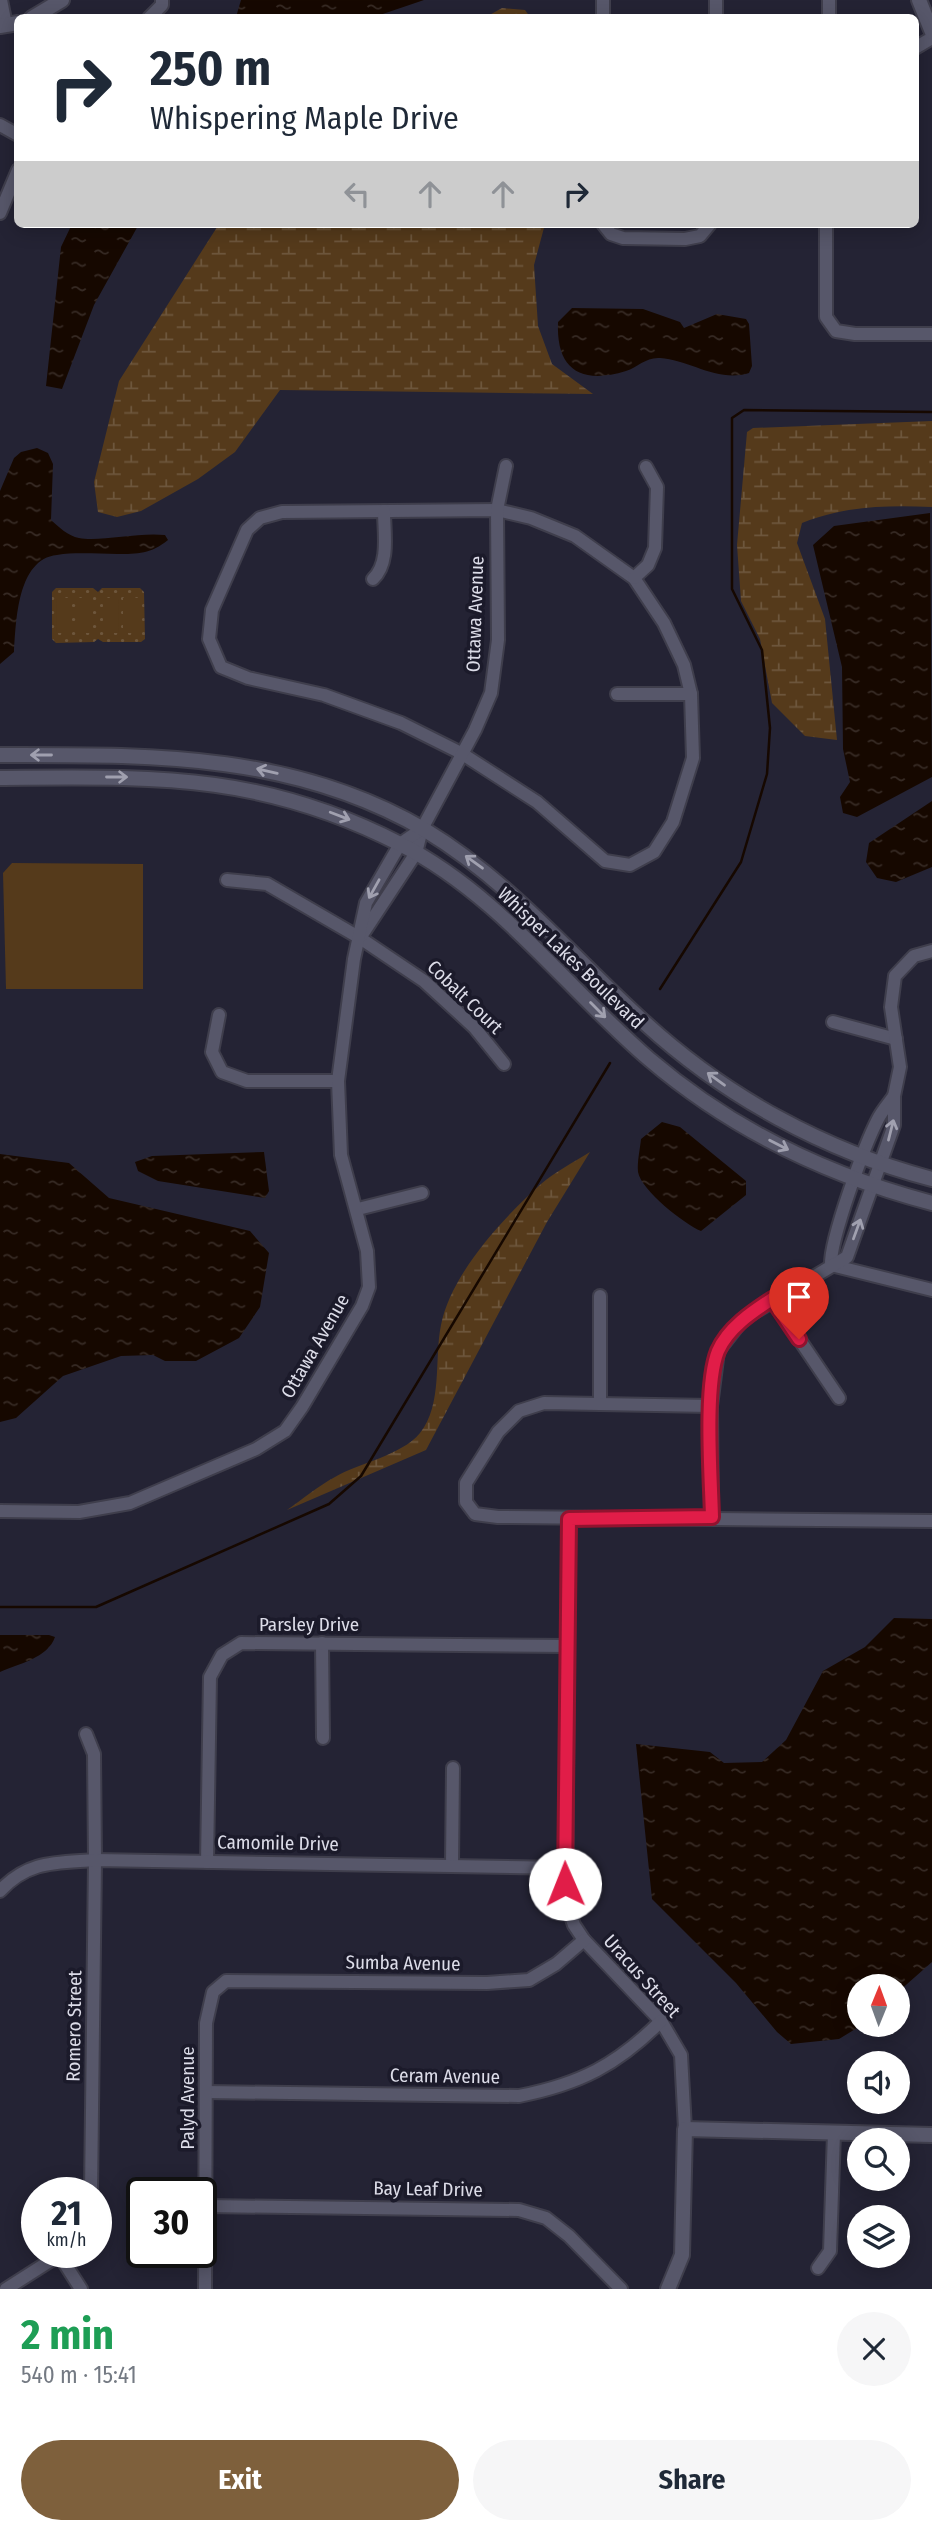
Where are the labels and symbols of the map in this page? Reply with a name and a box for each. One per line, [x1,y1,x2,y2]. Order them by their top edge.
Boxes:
street label: Ottawa Avenue [461,555,489,673]
one-way arrow [30,748,53,762]
one-way arrow [256,764,279,777]
one-way arrow [105,771,128,784]
one-way arrow [328,811,350,824]
one-way arrow [465,855,484,870]
one-way arrow [367,878,381,898]
street label: Whisper Lakes Boulevard [493,882,649,1034]
street label: Cobalt Court [422,955,508,1039]
one-way arrow [589,1001,606,1018]
one-way arrow [707,1072,726,1086]
one-way arrow [885,1120,898,1142]
one-way arrow [768,1139,789,1153]
one-way arrow [852,1219,864,1241]
pin [769,1267,829,1339]
street label: Ottawa Avenue [276,1290,354,1402]
street label: Parsley Drive [259,1613,359,1636]
street label: Camomile Drive [217,1830,339,1856]
position arrow [528,1847,602,1921]
street label: Uracus Street [599,1930,686,2023]
street label: Sumba Avenue [345,1951,461,1975]
street label: Romero Street [62,1969,86,2082]
north arrow [847,1974,910,2037]
street label: Palyd Avenue [176,2046,199,2150]
street label: Ceram Avenue [390,2064,500,2088]
speed limit sign: 30 [126,2177,217,2268]
street label: Bay Leaf Drive [373,2177,483,2201]

